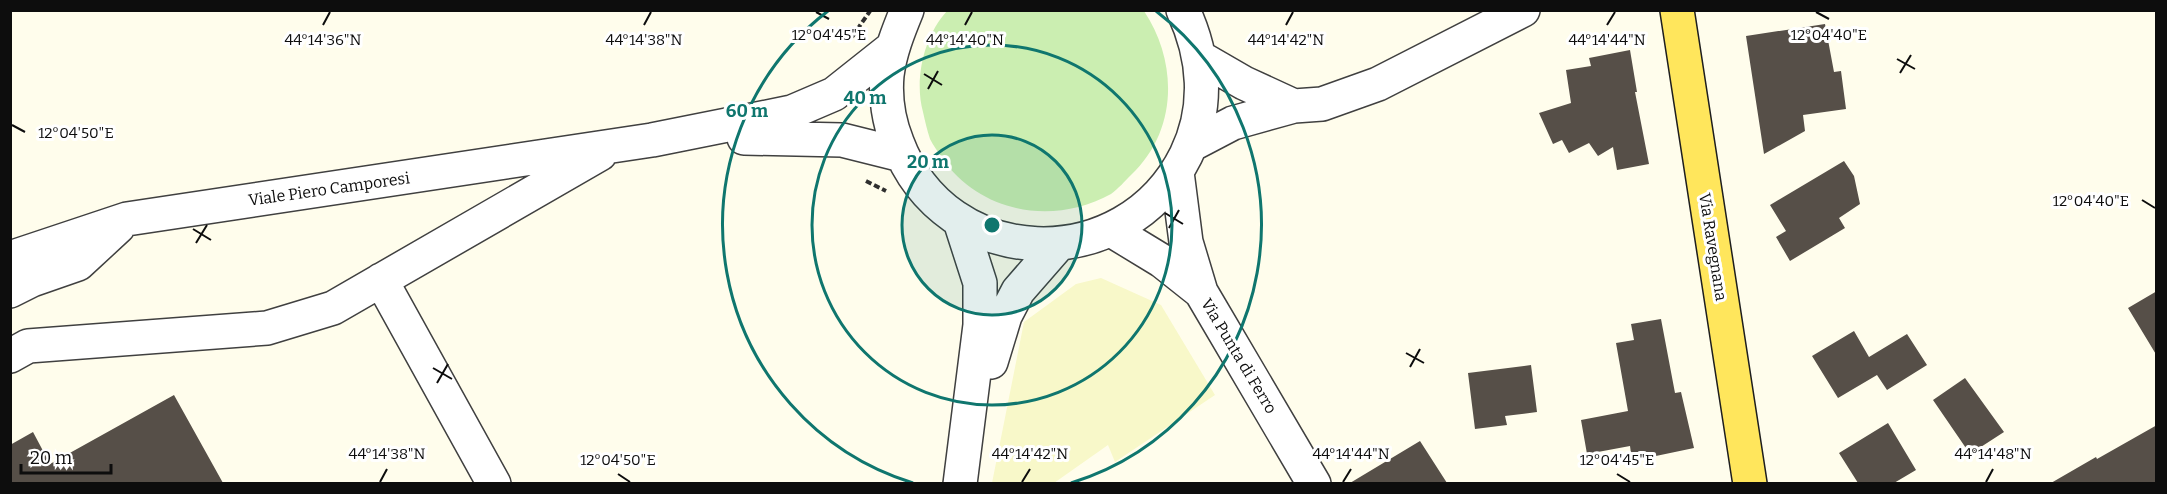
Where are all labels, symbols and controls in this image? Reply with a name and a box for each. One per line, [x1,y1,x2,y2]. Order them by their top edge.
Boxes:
text: 12°04'45"E [792,26,866,44]
text: 12°04'40"E [1791,26,1867,44]
text: 44°14'36"N [285,31,362,49]
text: 44°14'38"N [606,31,683,49]
text: 44°14'40"N [926,31,1004,49]
text: 44°14'42"N [1248,31,1324,49]
text: 44°14'44"N [1568,31,1646,49]
text: 40 m [844,87,886,109]
text: 60 m [726,100,768,122]
text: 12°04'50"E [38,124,114,142]
text: 20 m [907,151,949,173]
street label: Viale Piero Camporesi [247,168,411,210]
street label: Via Ravegnana [1695,192,1731,302]
text: 12°04'40"E [2053,192,2129,210]
centre of rings [982,215,1002,235]
street label: Via Punta di Ferro [1197,295,1281,417]
scale bar [21,437,111,475]
text: 44°14'38"N [349,445,426,463]
text: 44°14'42"N [992,445,1068,463]
text: 44°14'44"N [1312,445,1390,463]
text: 44°14'48"N [1954,445,2032,463]
text: 20 m [30,447,72,469]
text: 12°04'50"E [580,451,656,469]
text: 12°04'45"E [1580,451,1654,469]

